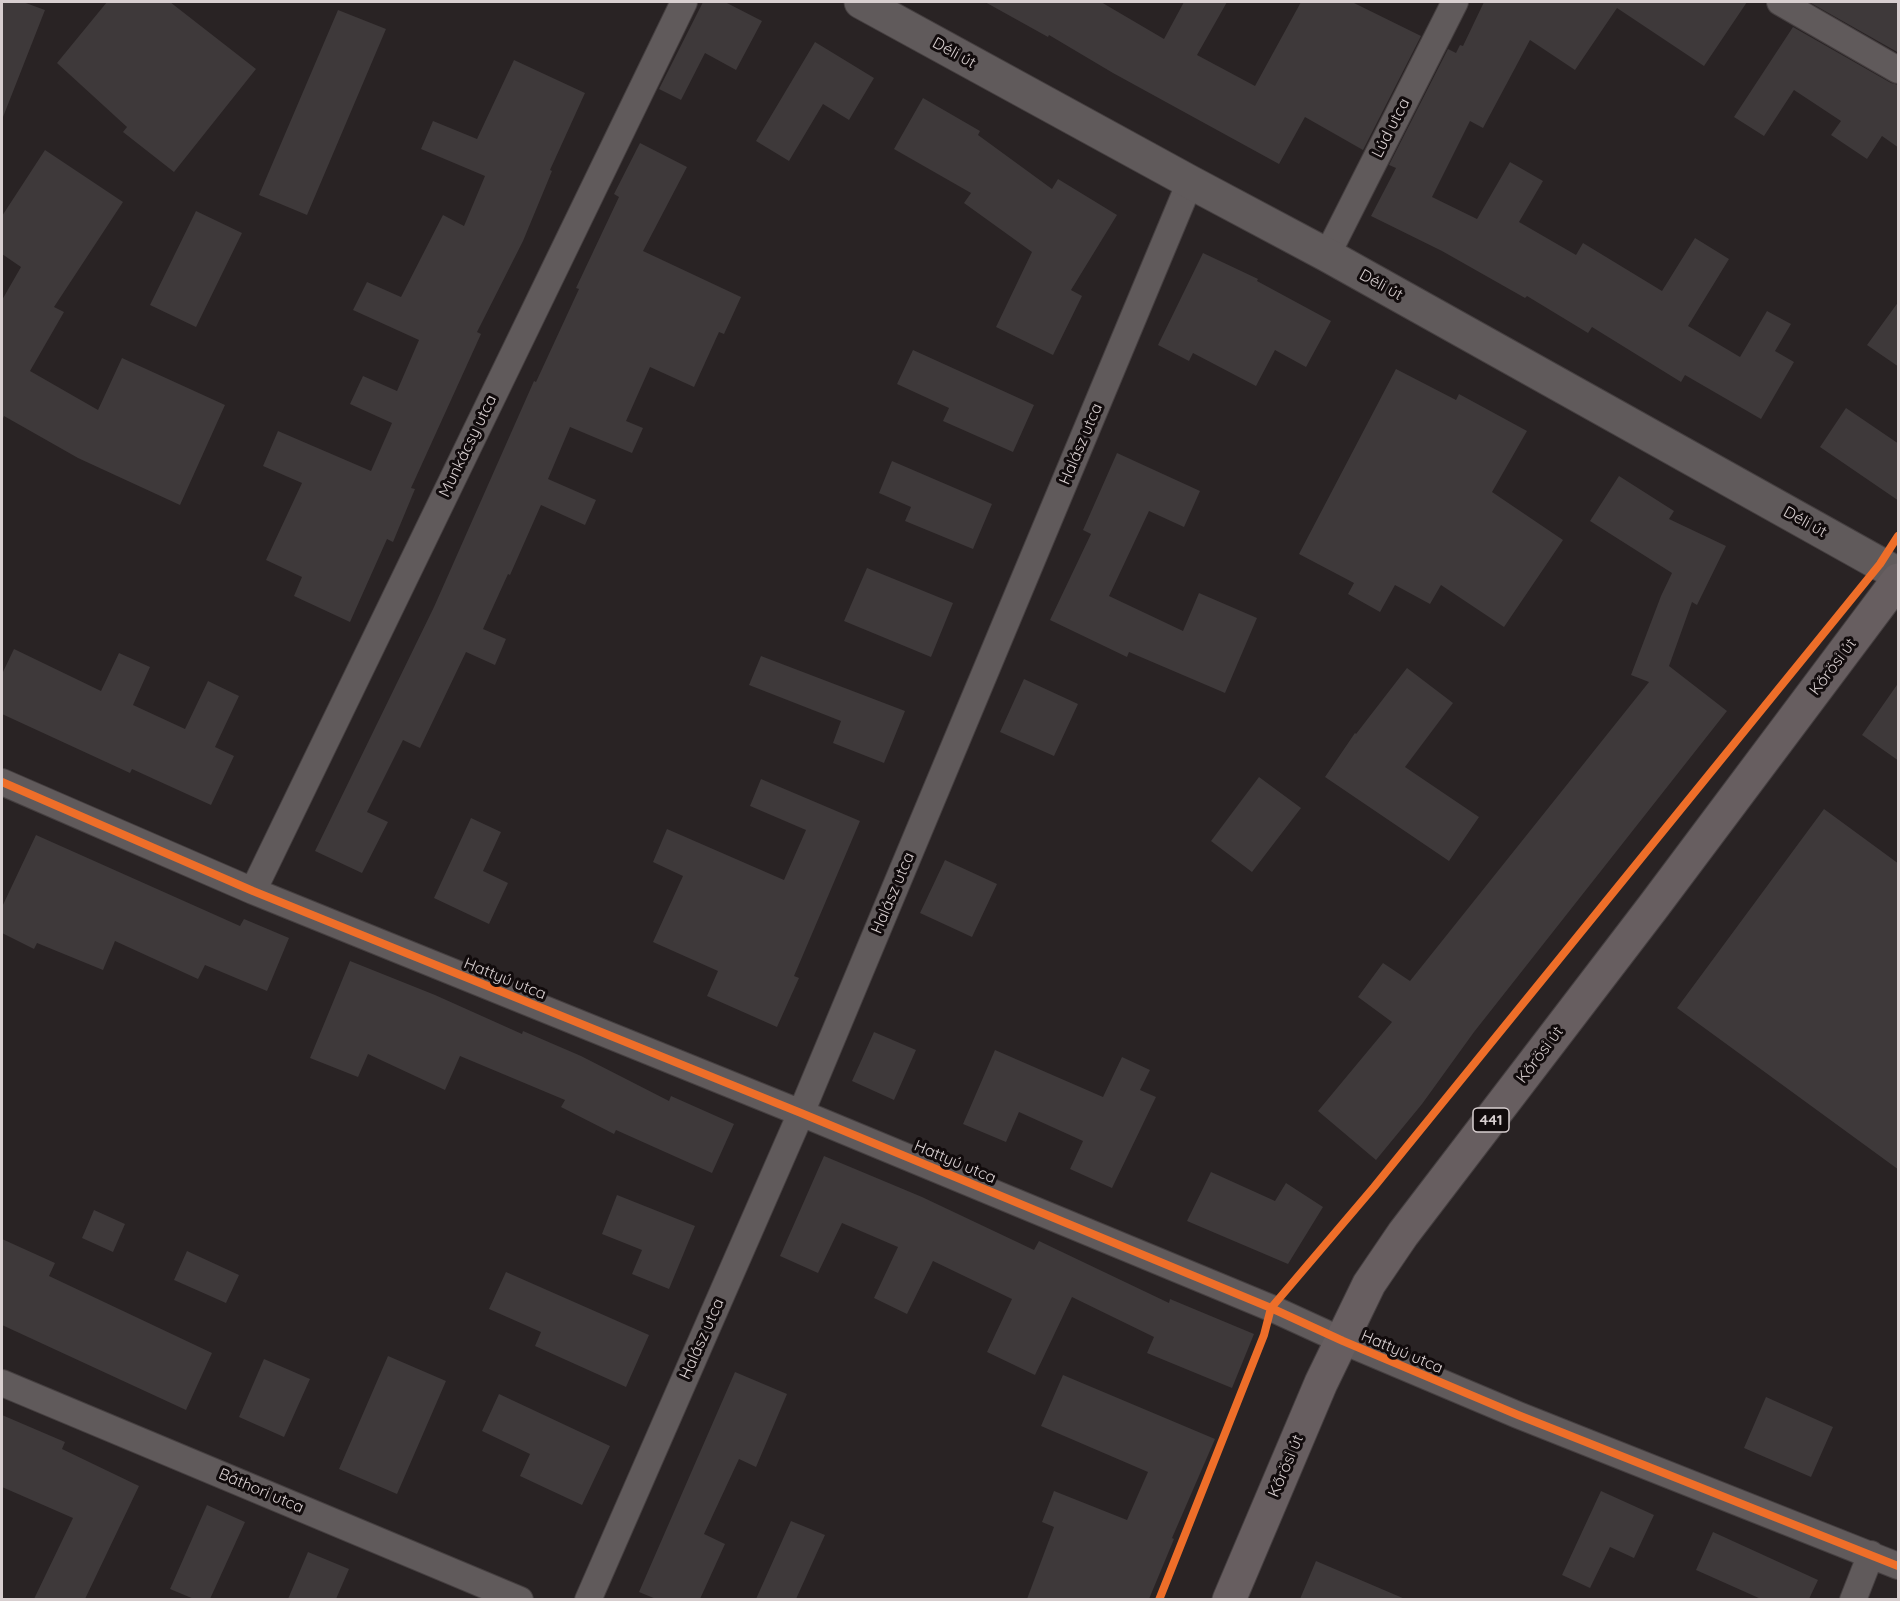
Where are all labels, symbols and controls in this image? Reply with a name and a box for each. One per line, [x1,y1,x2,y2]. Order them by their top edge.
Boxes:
street label: Déli út [929,33,979,73]
street label: Lúd utca [1368,95,1414,161]
street label: Déli út [1356,265,1406,305]
street label: Munkácsy utca [435,392,501,500]
street label: Halász utca [1055,400,1107,488]
street label: Déli út [1780,502,1830,542]
street label: Kőrösi út [1805,635,1861,699]
street label: Halász utca [867,849,919,937]
street label: Hattyú utca [461,954,549,1004]
street label: Kőrösi út [1512,1023,1568,1087]
road number: 441 [1473,1108,1509,1132]
street label: Hattyú utca [911,1136,999,1188]
street label: Halász utca [676,1296,728,1382]
street label: Hattyú utca [1358,1326,1446,1378]
street label: Kőrösi út [1264,1432,1308,1500]
street label: Báthori utca [216,1464,306,1518]

